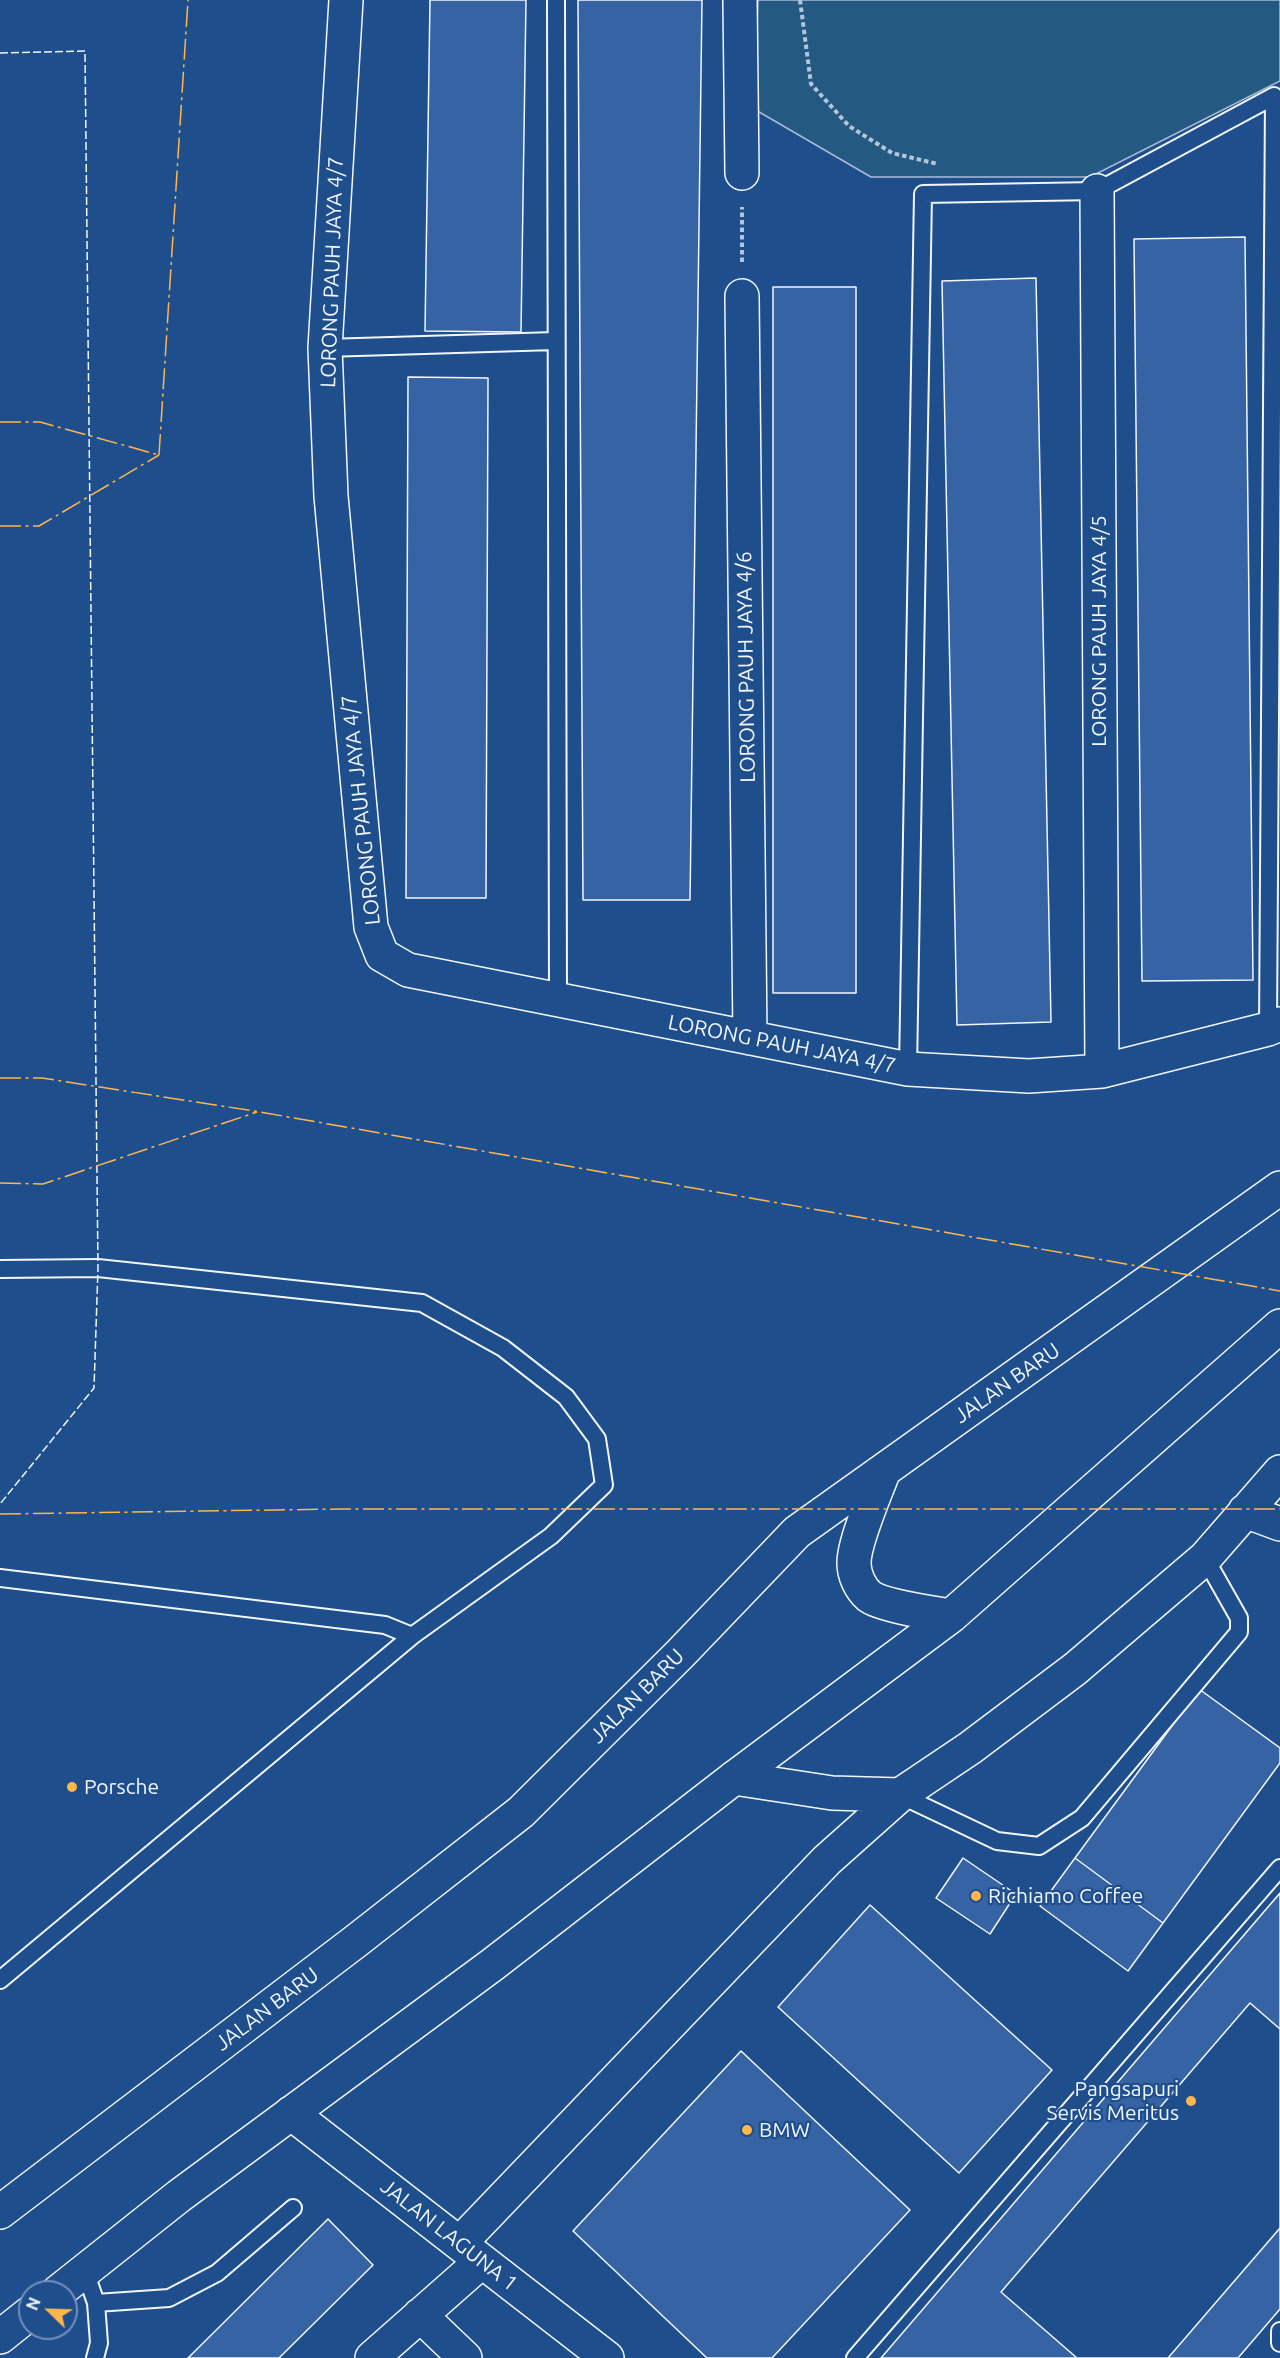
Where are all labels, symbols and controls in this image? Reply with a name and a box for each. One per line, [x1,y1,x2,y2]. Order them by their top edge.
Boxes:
street label: LORONG PAUH JAYA 4/7 [315,156,349,388]
street label: LORONG PAUH JAYA 4/5 [1086,515,1112,747]
street label: LORONG PAUH JAYA 4/6 [731,551,761,783]
street label: LORONG PAUH JAYA 4/7 [336,694,386,926]
street label: LORONG PAUH JAYA 4/7 [666,1010,898,1078]
street label: JALAN BARU [949,1337,1065,1429]
street label: JALAN BARU [585,1644,689,1748]
place label: Porsche [84,1774,159,1800]
marker: Porsche [65,1780,79,1794]
place label: Richiamo Coffee [988,1883,1143,1909]
marker: Richiamo Coffee [969,1889,983,1903]
street label: JALAN BARU [210,1962,324,2056]
place label: Pangsapuri Servis Meritus [1046,2076,1179,2126]
marker: Pangsapuri Servis Meritus [1184,2094,1198,2108]
place label: BMW [759,2117,810,2143]
marker: BMW [740,2123,754,2137]
street label: JALAN LAGUNA 1 [375,2174,523,2296]
north arrow [18,2280,78,2340]
text: N [23,2295,44,2313]

